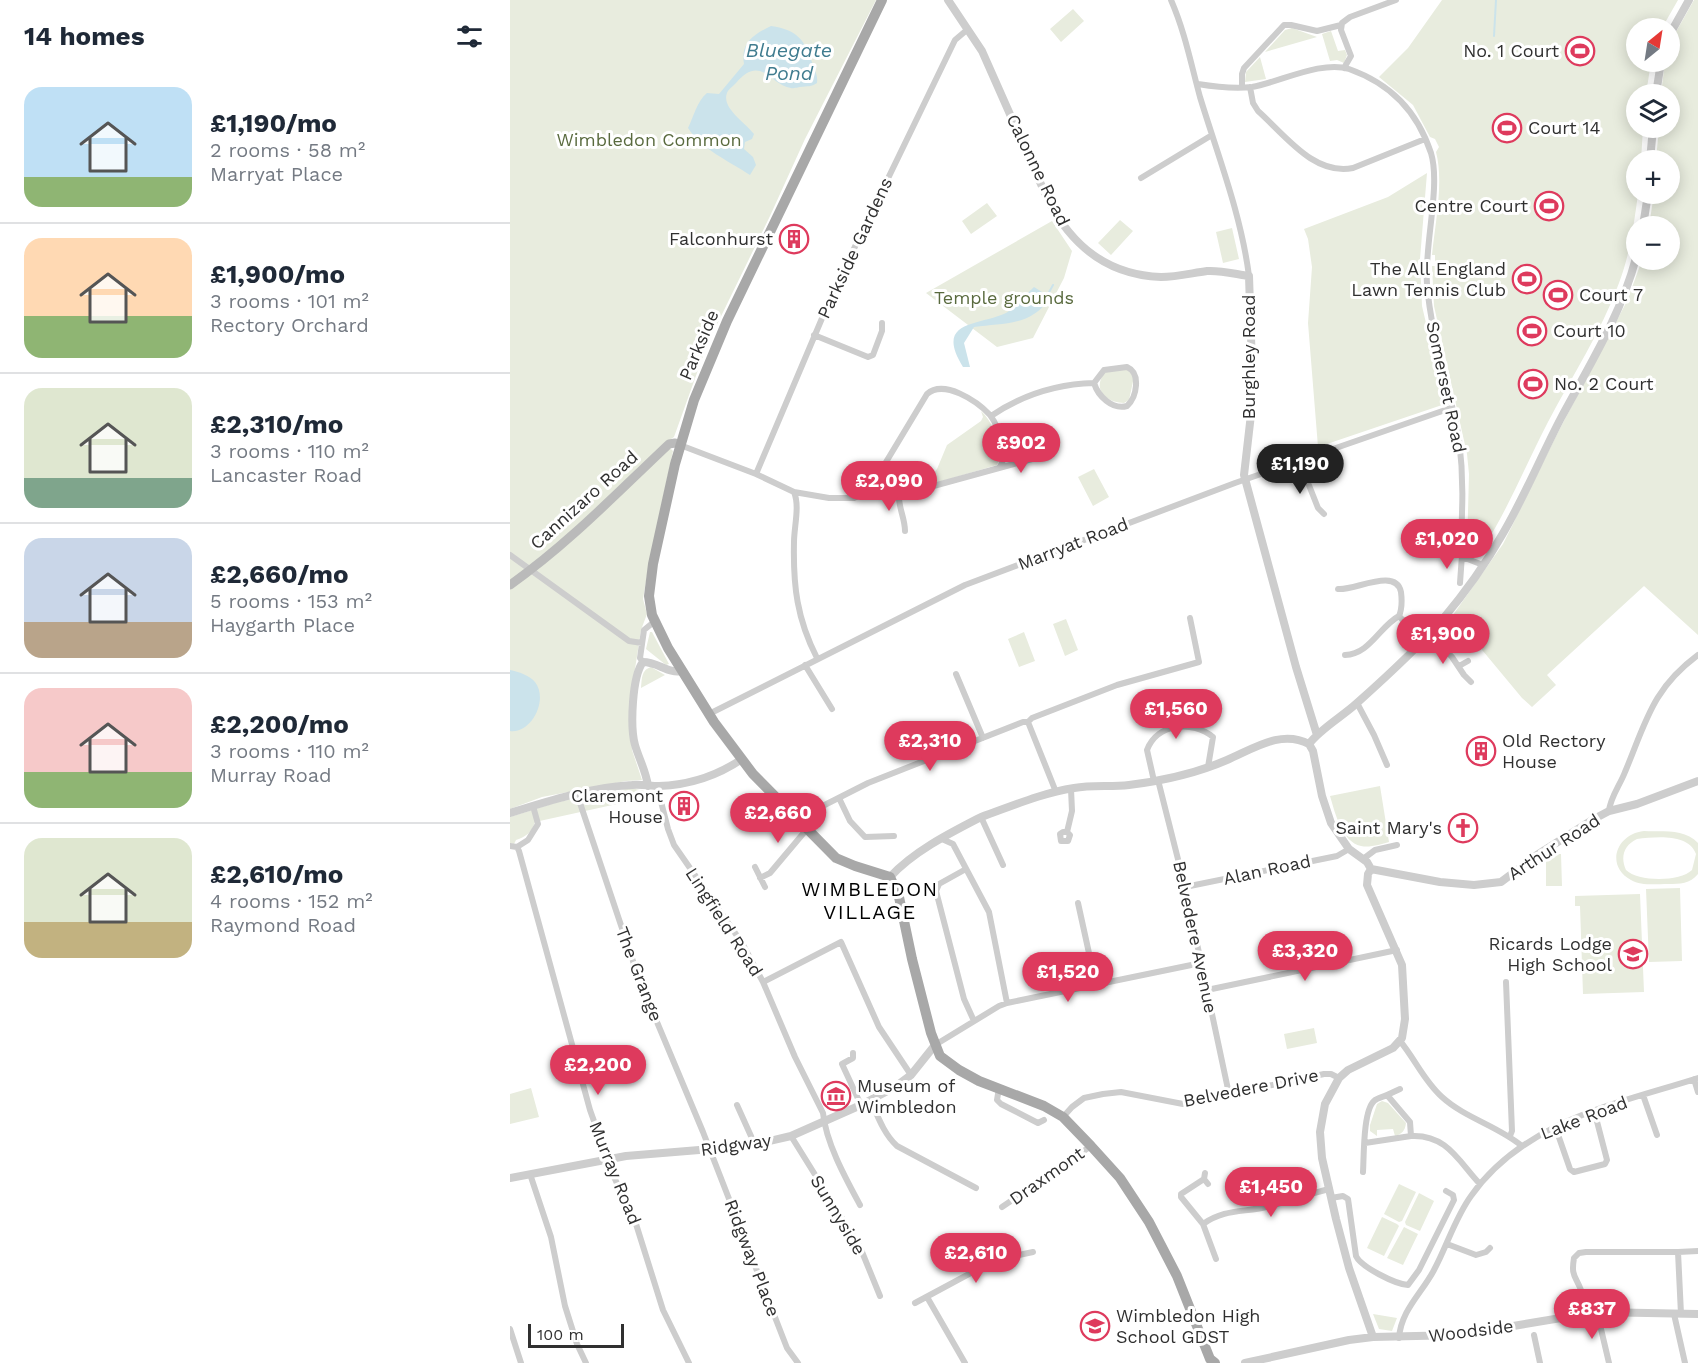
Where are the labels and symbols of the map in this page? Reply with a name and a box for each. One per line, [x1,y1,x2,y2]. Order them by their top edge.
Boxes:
north arrow [1626,18,1680,72]
sports icon: No. 1 Court [1564,35,1596,67]
water label: Bluegate Pond [746,38,832,85]
place label: No. 1 Court [1463,40,1559,61]
street label: Calonne Road [1002,111,1075,229]
sports icon: Court 14 [1491,112,1523,144]
place label: Court 14 [1528,117,1600,138]
park label: Wimbledon Common [556,129,742,150]
street label: Parkside Gardens [813,174,896,322]
sports icon: Centre Court [1533,190,1565,222]
place label: Centre Court [1415,195,1528,216]
building icon: Falconhurst [778,223,810,255]
place label: Falconhurst [669,228,773,249]
place label: The All England Lawn Tennis Club [1351,258,1506,300]
sports icon: The All England Lawn Tennis Club [1511,263,1543,295]
sports icon: Court 7 [1542,279,1574,311]
place label: Court 7 [1579,284,1643,305]
park label: Temple grounds [934,287,1074,308]
street label: Burghley Road [1238,295,1259,419]
street label: Parkside [674,306,723,383]
sports icon: Court 10 [1516,315,1548,347]
street label: Somerset Road [1422,319,1471,455]
place label: Court 10 [1553,320,1626,341]
sports icon: No. 2 Court [1517,368,1549,400]
place label: No. 2 Court [1554,373,1654,394]
pin: £902 [985,423,1057,474]
pin: £1,190 [1251,444,1349,495]
street label: Cannizaro Road [526,446,642,553]
pin: £2,090 [840,461,938,512]
street label: Marryat Road [1015,513,1131,574]
pin: £1,020 [1398,519,1496,570]
pin: £1,900 [1394,614,1492,665]
pin: £1,560 [1127,689,1225,740]
pin: £2,310 [881,721,979,772]
place label: Old Rectory House [1502,730,1606,772]
building icon: Old Rectory House [1465,735,1497,767]
place label: Claremont House [571,785,663,827]
building icon: Claremont House [668,790,700,822]
pin: £2,660 [729,793,827,844]
street label: Arthur Road [1504,809,1604,884]
church icon: Saint Mary's [1447,812,1479,844]
place label: Saint Mary's [1335,817,1442,838]
street label: Alan Road [1221,850,1313,889]
street label: Belvedere Avenue [1169,859,1222,1015]
street label: Lingfield Road [681,863,767,980]
district label: WIMBLEDON VILLAGE [801,877,939,924]
street label: The Grange [612,924,667,1024]
pin: £3,320 [1256,931,1354,982]
place label: Ricards Lodge High School [1489,933,1612,975]
school or university icon: Ricards Lodge High School [1617,938,1649,970]
pin: £1,520 [1019,952,1117,1003]
pin: £2,200 [549,1045,647,1096]
street label: Belvedere Drive [1182,1064,1320,1111]
place label: Museum of Wimbledon [857,1075,957,1117]
museum icon: Museum of Wimbledon [820,1080,852,1112]
street label: Lake Road [1537,1091,1630,1144]
street label: Murray Road [585,1118,646,1227]
street label: Ridgway [699,1129,773,1160]
street label: Draxmont [1005,1142,1088,1209]
pin: £1,450 [1222,1167,1320,1218]
street label: Sunnyside [806,1171,871,1259]
street label: Ridgway Place [720,1196,784,1319]
pin: £2,610 [927,1233,1025,1284]
pin: £837 [1556,1289,1628,1340]
place label: Wimbledon High School GDST [1116,1305,1261,1347]
school or university icon: Wimbledon High School GDST [1079,1310,1111,1342]
street label: Woodside [1427,1315,1515,1346]
scale bar [528,1321,624,1348]

